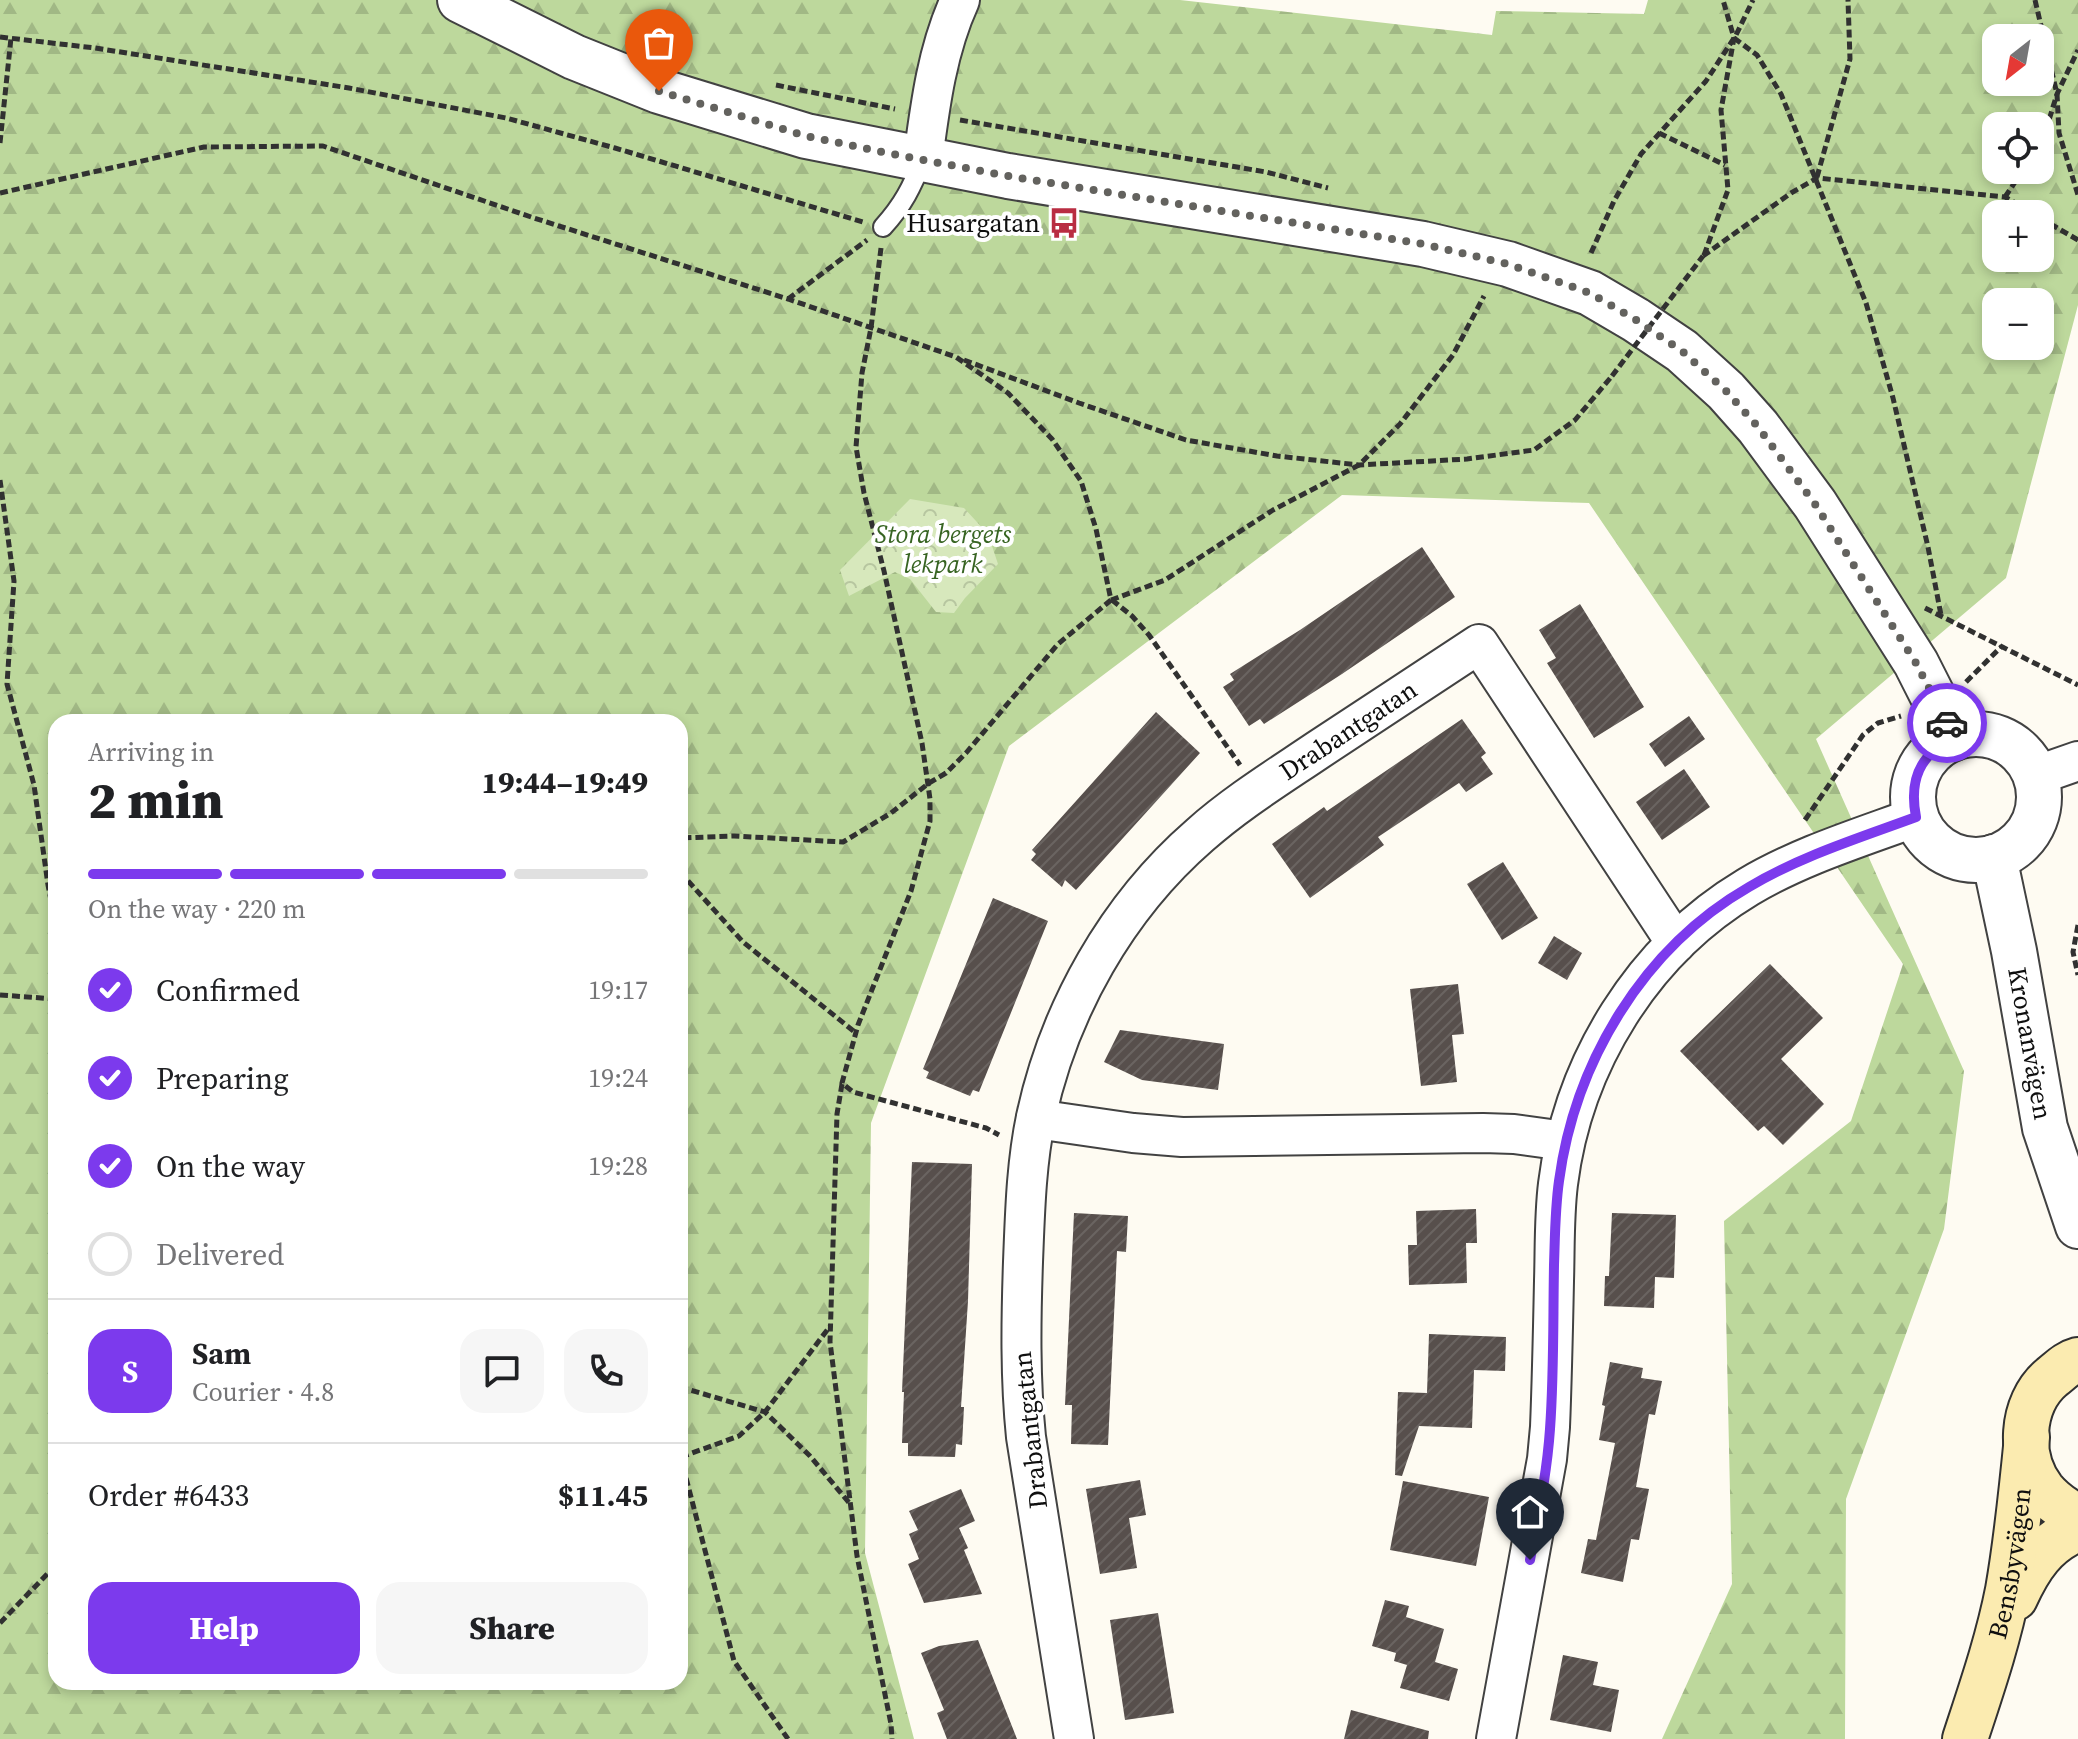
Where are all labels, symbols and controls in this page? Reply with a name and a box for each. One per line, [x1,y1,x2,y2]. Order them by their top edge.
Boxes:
pin [625,9,693,91]
icon: bag [637,21,681,65]
north arrow [1982,24,2054,96]
map controls [1982,24,2054,360]
button: locate [1982,112,2054,184]
button: + [1982,200,2054,272]
place label: Husargatan [906,205,1040,241]
bus stop icon: Husargatan [1047,206,1081,240]
button: − [1982,288,2054,360]
park label: Stora bergets lekpark [875,516,1012,582]
street label: Drabantgatan [1272,672,1424,789]
courier [1907,683,1987,763]
icon: car [1925,701,1969,745]
text: Arriving in [88,734,214,770]
text: 19:44–19:49 [481,762,648,803]
text: 2 min [88,764,224,835]
text: On the way · 220 m [88,891,306,927]
street label: Kronanvägen [1999,964,2061,1123]
icon: check [88,968,132,1012]
text: Confirmed [156,970,300,1011]
text: 19:17 [588,972,648,1008]
icon: check [88,1056,132,1100]
text: Preparing [156,1058,289,1099]
text: 19:24 [588,1060,648,1096]
icon: check [88,1144,132,1188]
text: On the way [156,1146,305,1187]
text: 19:28 [588,1148,648,1184]
text: Delivered [156,1234,284,1275]
button: chat [460,1329,544,1413]
button: phone [564,1329,648,1413]
text: Sam [192,1333,251,1374]
street label: Drabantgatan [1004,1350,1056,1510]
text: S [122,1351,138,1392]
text: Courier · 4.8 [192,1374,334,1410]
text: Order #6433 [88,1475,249,1516]
text: $11.45 [558,1475,648,1516]
pin [1496,1478,1564,1560]
street label: Bensbyvägen [1979,1486,2040,1643]
icon: home [1508,1490,1552,1534]
button: Help [88,1582,360,1674]
button: Share [376,1582,648,1674]

